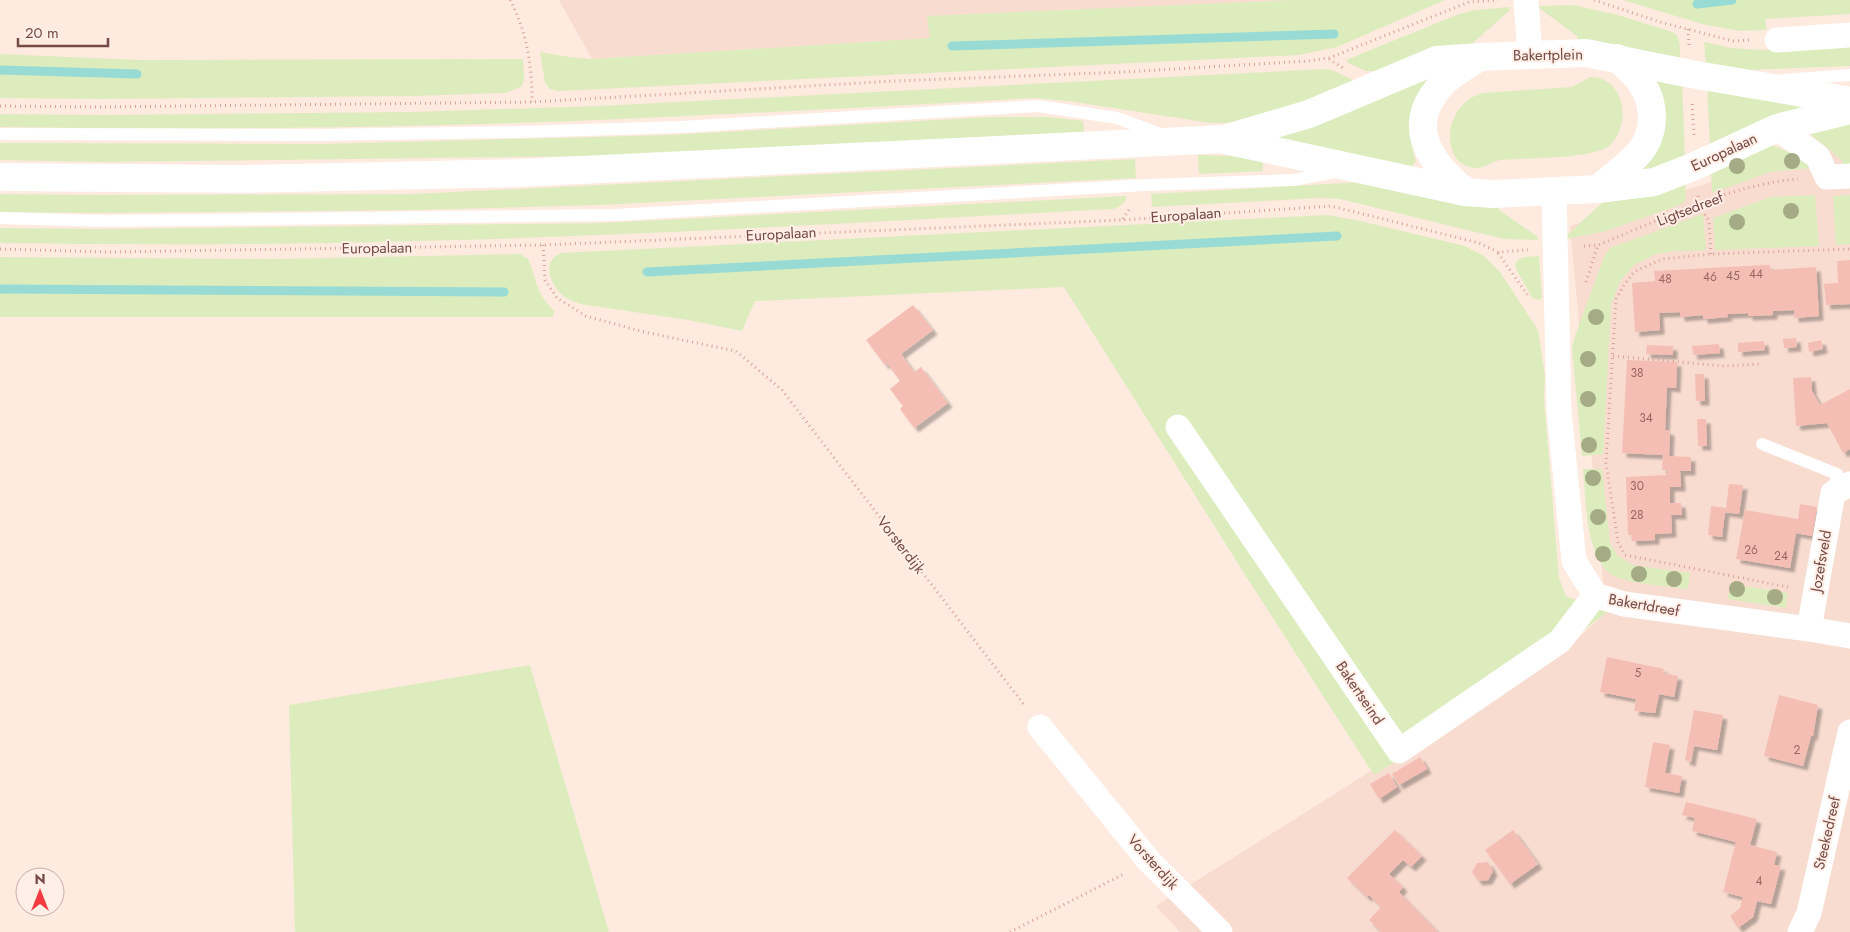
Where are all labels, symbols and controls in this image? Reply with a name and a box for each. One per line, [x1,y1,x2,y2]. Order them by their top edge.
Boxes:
scale bar [18,15,108,47]
text: 20 m [25,22,59,44]
street label: Bakertplein [1513,43,1583,67]
street label: Europalaan [1687,127,1761,177]
street label: Ligtsedreef [1653,186,1727,232]
street label: Europalaan [1150,202,1222,228]
street label: Europalaan [745,221,817,247]
street label: Europalaan [341,236,413,260]
house number: 44 [1749,265,1763,283]
house number: 45 [1726,267,1740,285]
house number: 46 [1703,268,1717,286]
house number: 48 [1658,270,1672,288]
house number: 38 [1630,364,1644,382]
house number: 34 [1639,409,1653,427]
house number: 30 [1630,477,1644,495]
house number: 28 [1630,506,1644,524]
street label: Vorsterdijk [872,512,931,579]
street label: Jozefsveld [1804,528,1837,596]
house number: 26 [1744,541,1758,559]
house number: 24 [1774,547,1788,565]
street label: Bakertdreef [1607,588,1682,622]
street label: Bakertseind [1331,657,1389,729]
house number: 5 [1635,664,1642,682]
house number: 2 [1794,741,1801,759]
street label: Steekedreef [1808,794,1846,872]
street label: Vorsterdijk [1122,830,1184,895]
north arrow [15,867,65,917]
text: N [34,869,46,889]
house number: 4 [1756,872,1763,890]

